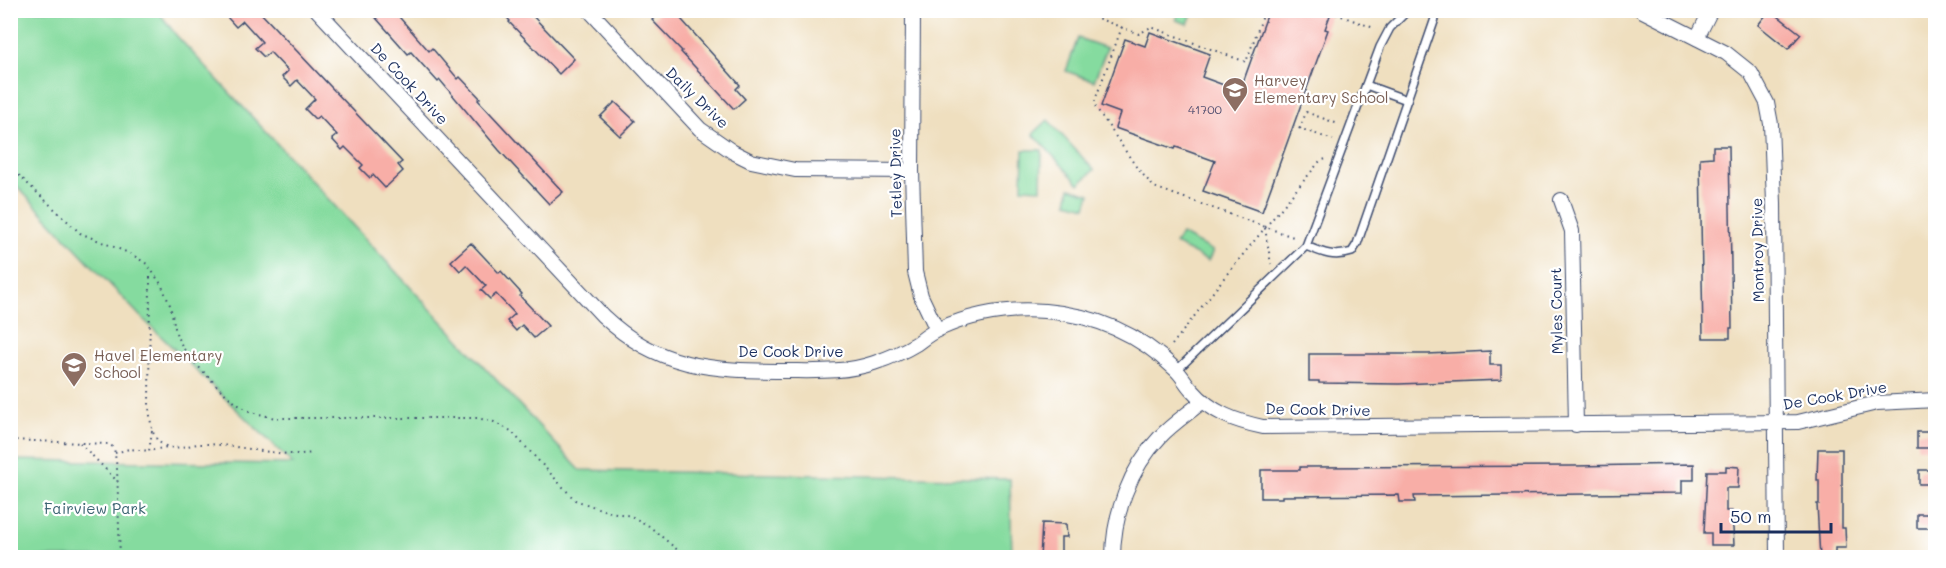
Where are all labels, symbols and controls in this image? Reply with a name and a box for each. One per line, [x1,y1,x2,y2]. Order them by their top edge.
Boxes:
street label: De Cook Drive [367,38,453,129]
street label: Daily Drive [662,62,734,132]
place label: Harvey Elementary School [1254,70,1389,107]
school or university icon: Harvey Elementary School [1220,75,1250,113]
house number: 41700 [1188,101,1223,117]
street label: Tetley Drive [884,128,906,218]
street label: Montroy Drive [1746,198,1768,302]
street label: Myles Court [1545,267,1567,355]
street label: De Cook Drive [738,341,844,361]
place label: Havel Elementary School [94,345,222,382]
school or university icon: Havel Elementary School [59,350,89,388]
street label: De Cook Drive [1781,376,1888,414]
street label: De Cook Drive [1265,398,1371,420]
scale bar [1721,496,1830,534]
park label: Fairview Park [44,498,146,518]
text: 50 m [1730,504,1772,528]

